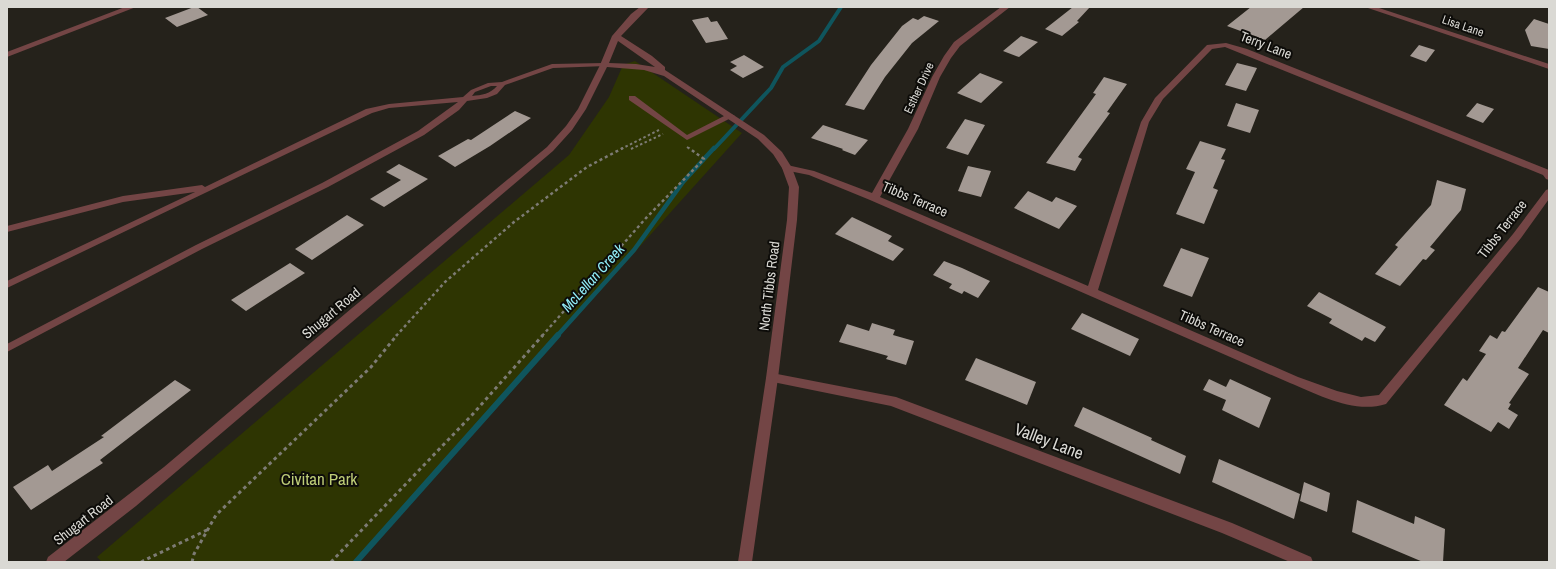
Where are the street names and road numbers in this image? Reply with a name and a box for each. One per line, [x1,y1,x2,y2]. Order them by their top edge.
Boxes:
street label: Lisa Lane [1440,11,1486,41]
street label: Terry Lane [1237,27,1295,63]
street label: Esther Drive [900,60,938,116]
street label: Tibbs Terrace [879,177,951,221]
street label: Tibbs Terrace [1473,196,1531,262]
street label: North Tibbs Road [755,240,783,332]
street label: Shugart Road [298,283,364,343]
street label: Tibbs Terrace [1176,306,1248,350]
street label: Valley Lane [1012,417,1087,464]
street label: Shugart Road [50,491,116,549]

